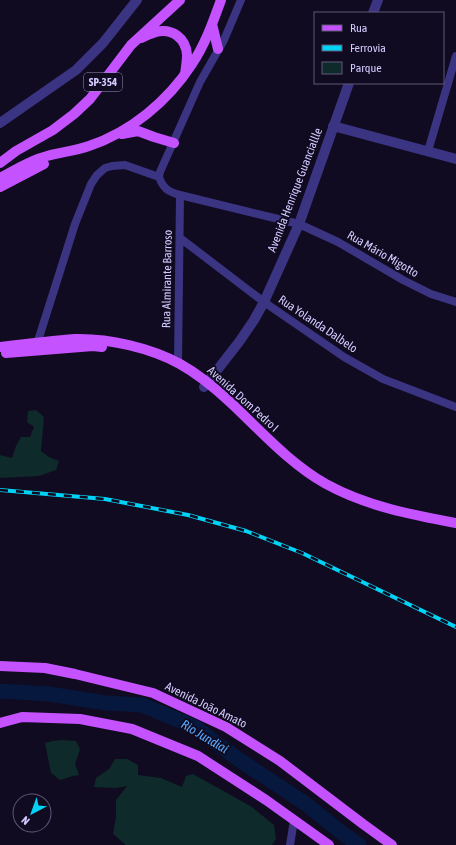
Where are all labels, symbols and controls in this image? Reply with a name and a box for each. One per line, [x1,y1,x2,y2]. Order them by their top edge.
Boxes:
legend [314,12,444,84]
text: Rua [350,21,367,35]
text: Ferrovia [350,41,386,55]
text: Parque [350,61,382,75]
road number: SP-354 [84,73,122,91]
street label: Avenida Henrique Guanciallle [265,126,325,254]
street label: Rua Mário Migotto [345,228,421,280]
street label: Rua Almirante Barroso [159,229,175,328]
street label: Rua Yolanda Dalbelo [276,292,360,356]
street label: Avenida Dom Pedro I [204,363,282,435]
street label: Avenida João Amato [163,679,249,731]
water label: Rio Jundiaí [178,717,232,757]
north arrow [12,793,52,833]
text: N [19,814,32,827]

